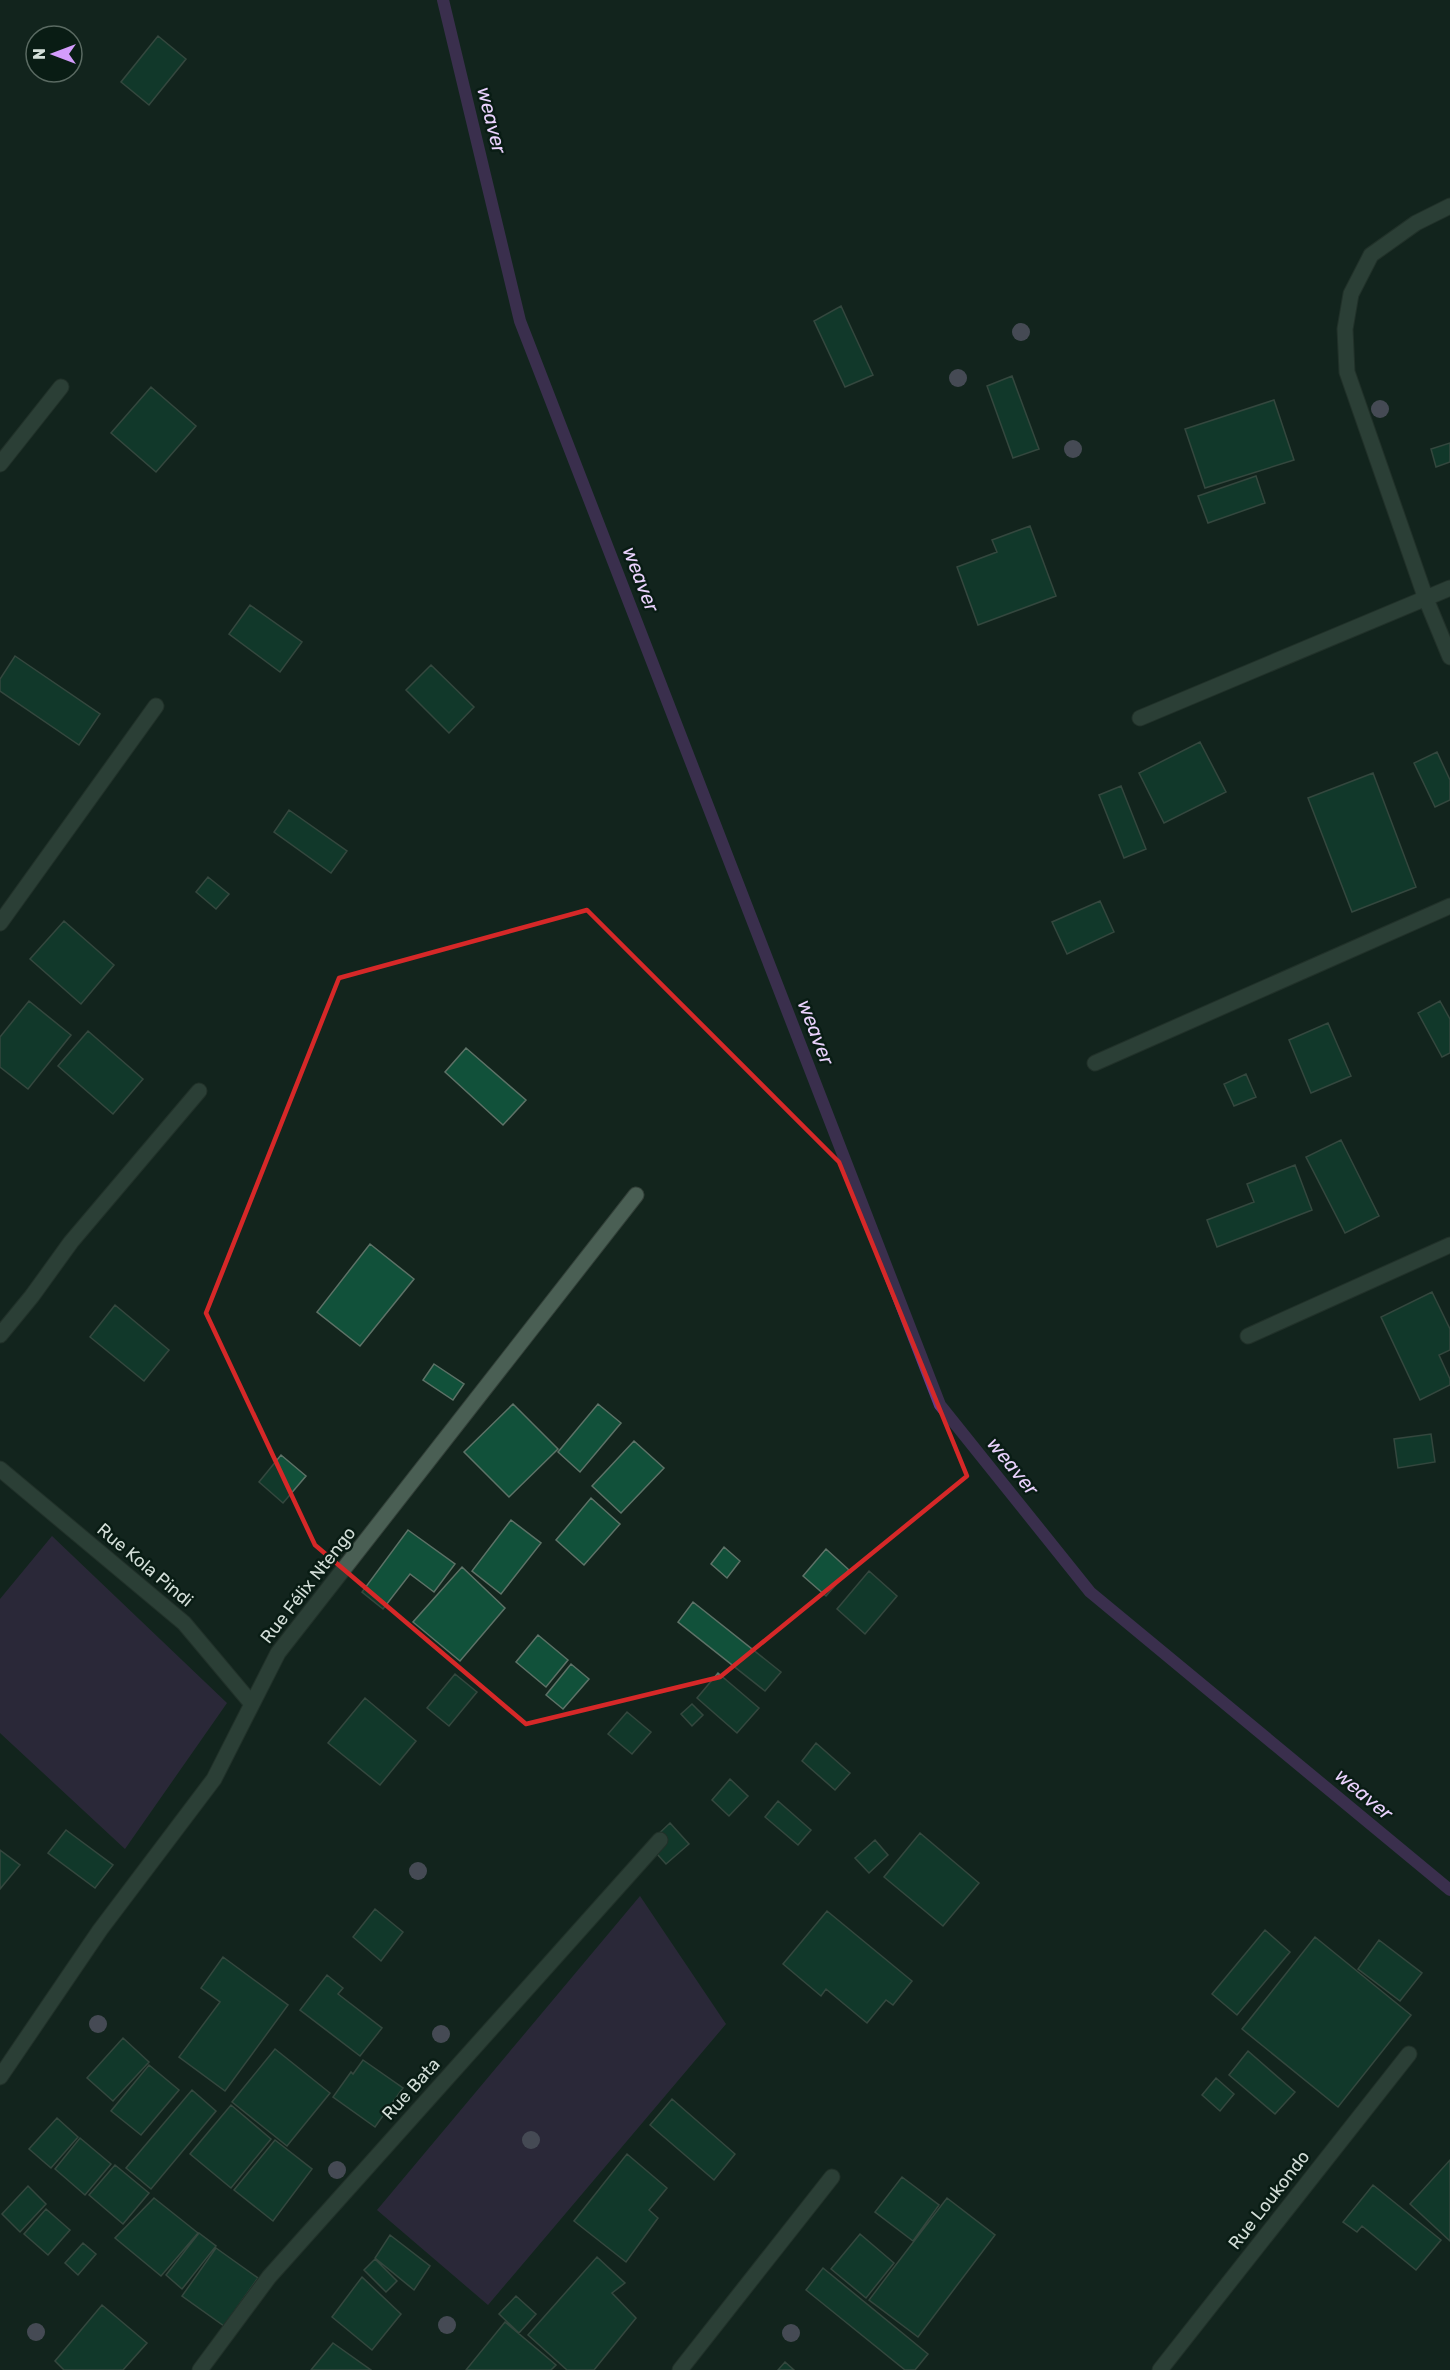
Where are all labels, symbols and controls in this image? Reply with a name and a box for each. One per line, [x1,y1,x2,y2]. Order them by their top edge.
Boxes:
north arrow [24,24,84,84]
text: N [30,48,49,60]
water label: weaver [472,84,512,157]
water label: weaver [618,543,665,616]
water label: weaver [793,996,840,1069]
water label: weaver [982,1432,1045,1501]
street label: Rue Kola Pindi [93,1519,197,1611]
street label: Rue Félix Ntengo [256,1522,360,1648]
water label: weaver [1330,1763,1399,1826]
street label: Rue Bata [377,2053,445,2125]
street label: Rue Loukondo [1224,2146,1314,2254]

